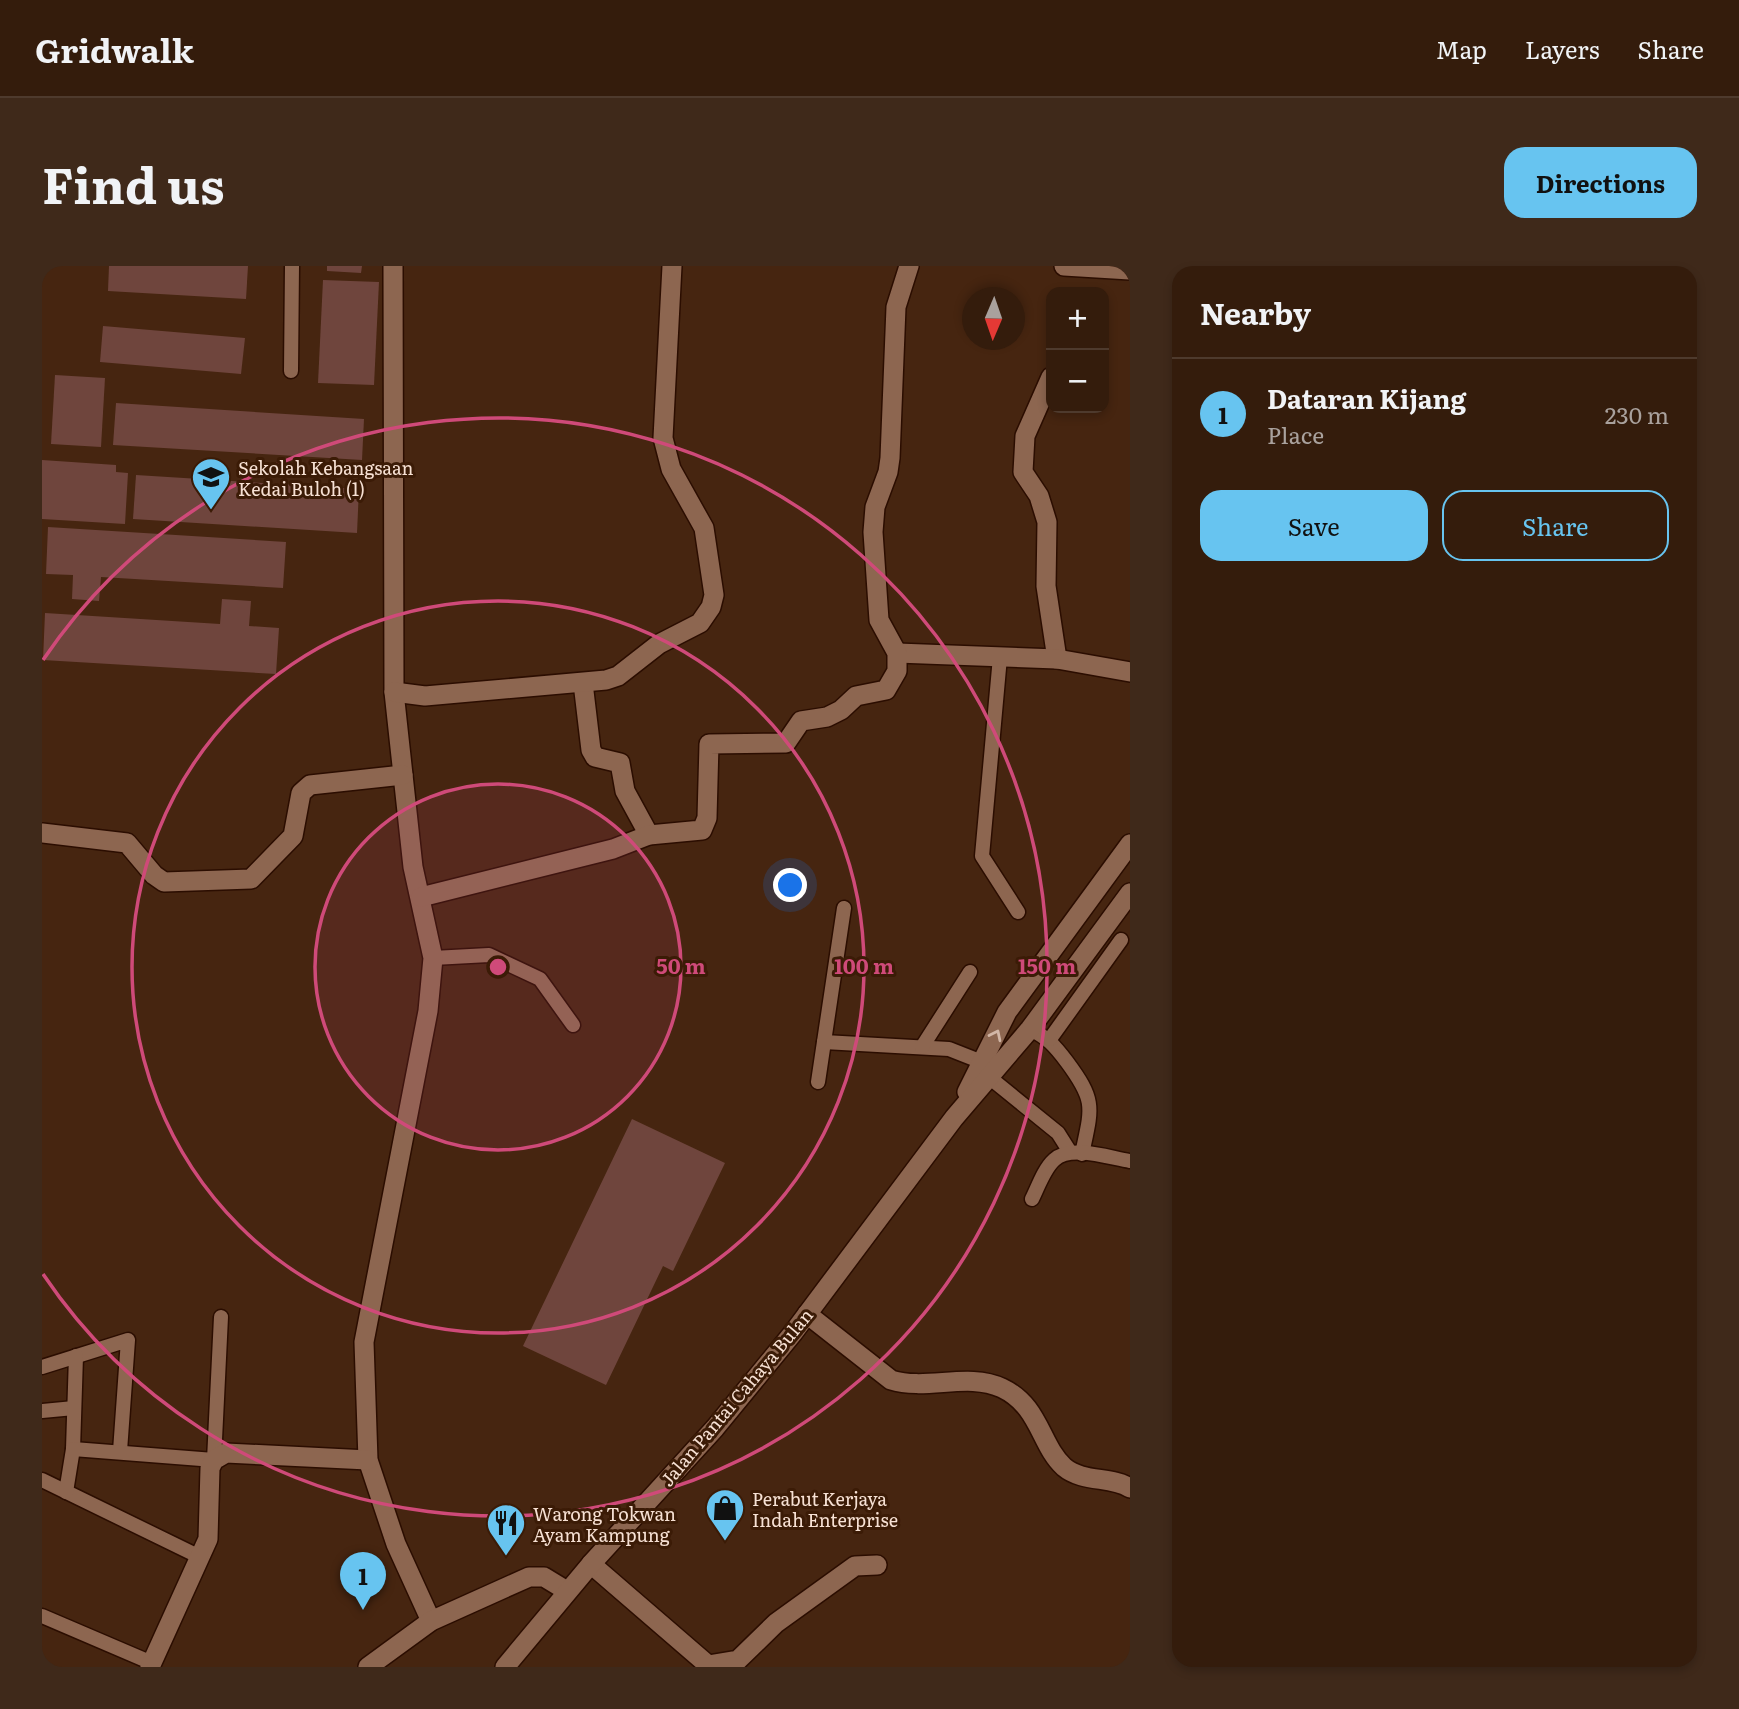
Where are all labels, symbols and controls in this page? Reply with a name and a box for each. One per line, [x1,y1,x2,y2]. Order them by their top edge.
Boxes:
text: Gridwalk [35,24,194,73]
text: Map [1436,31,1487,66]
text: Layers [1525,31,1599,66]
text: Share [1637,31,1704,66]
text: Find us [42,146,225,219]
button: Directions [1504,147,1697,218]
north arrow [962,287,1025,350]
map controls [1046,287,1109,413]
button: + [1046,287,1109,350]
text: Nearby [1200,290,1311,334]
button: − [1046,350,1109,413]
text: Dataran Kijang [1267,378,1466,417]
text: 1 [1218,397,1228,431]
text: 230 m [1605,397,1669,431]
text: Place [1267,417,1324,451]
place label: Sekolah Kebangsaan Kedai Buloh (1) [238,454,414,502]
school or university icon: Sekolah Kebangsaan Kedai Buloh (1) [190,456,232,511]
button: Save [1200,490,1428,561]
button: Share [1442,490,1669,561]
your location [773,868,807,902]
text: 50 m [656,949,706,980]
text: 100 m [834,949,894,980]
text: 150 m [1018,949,1076,980]
centre of rings [486,955,510,979]
one-way arrow [987,1030,1001,1042]
street label: Jalan Pantai Cahaya Bulan [653,1302,819,1492]
place label: Perabut Kerjaya Indah Enterprise [752,1485,898,1533]
shop icon: Perabut Kerjaya Indah Enterprise [704,1487,746,1542]
place label: Warong Tokwan Ayam Kampung [533,1500,676,1548]
restaurant icon: Warong Tokwan Ayam Kampung [485,1502,527,1557]
pin: 1 [340,1552,386,1610]

